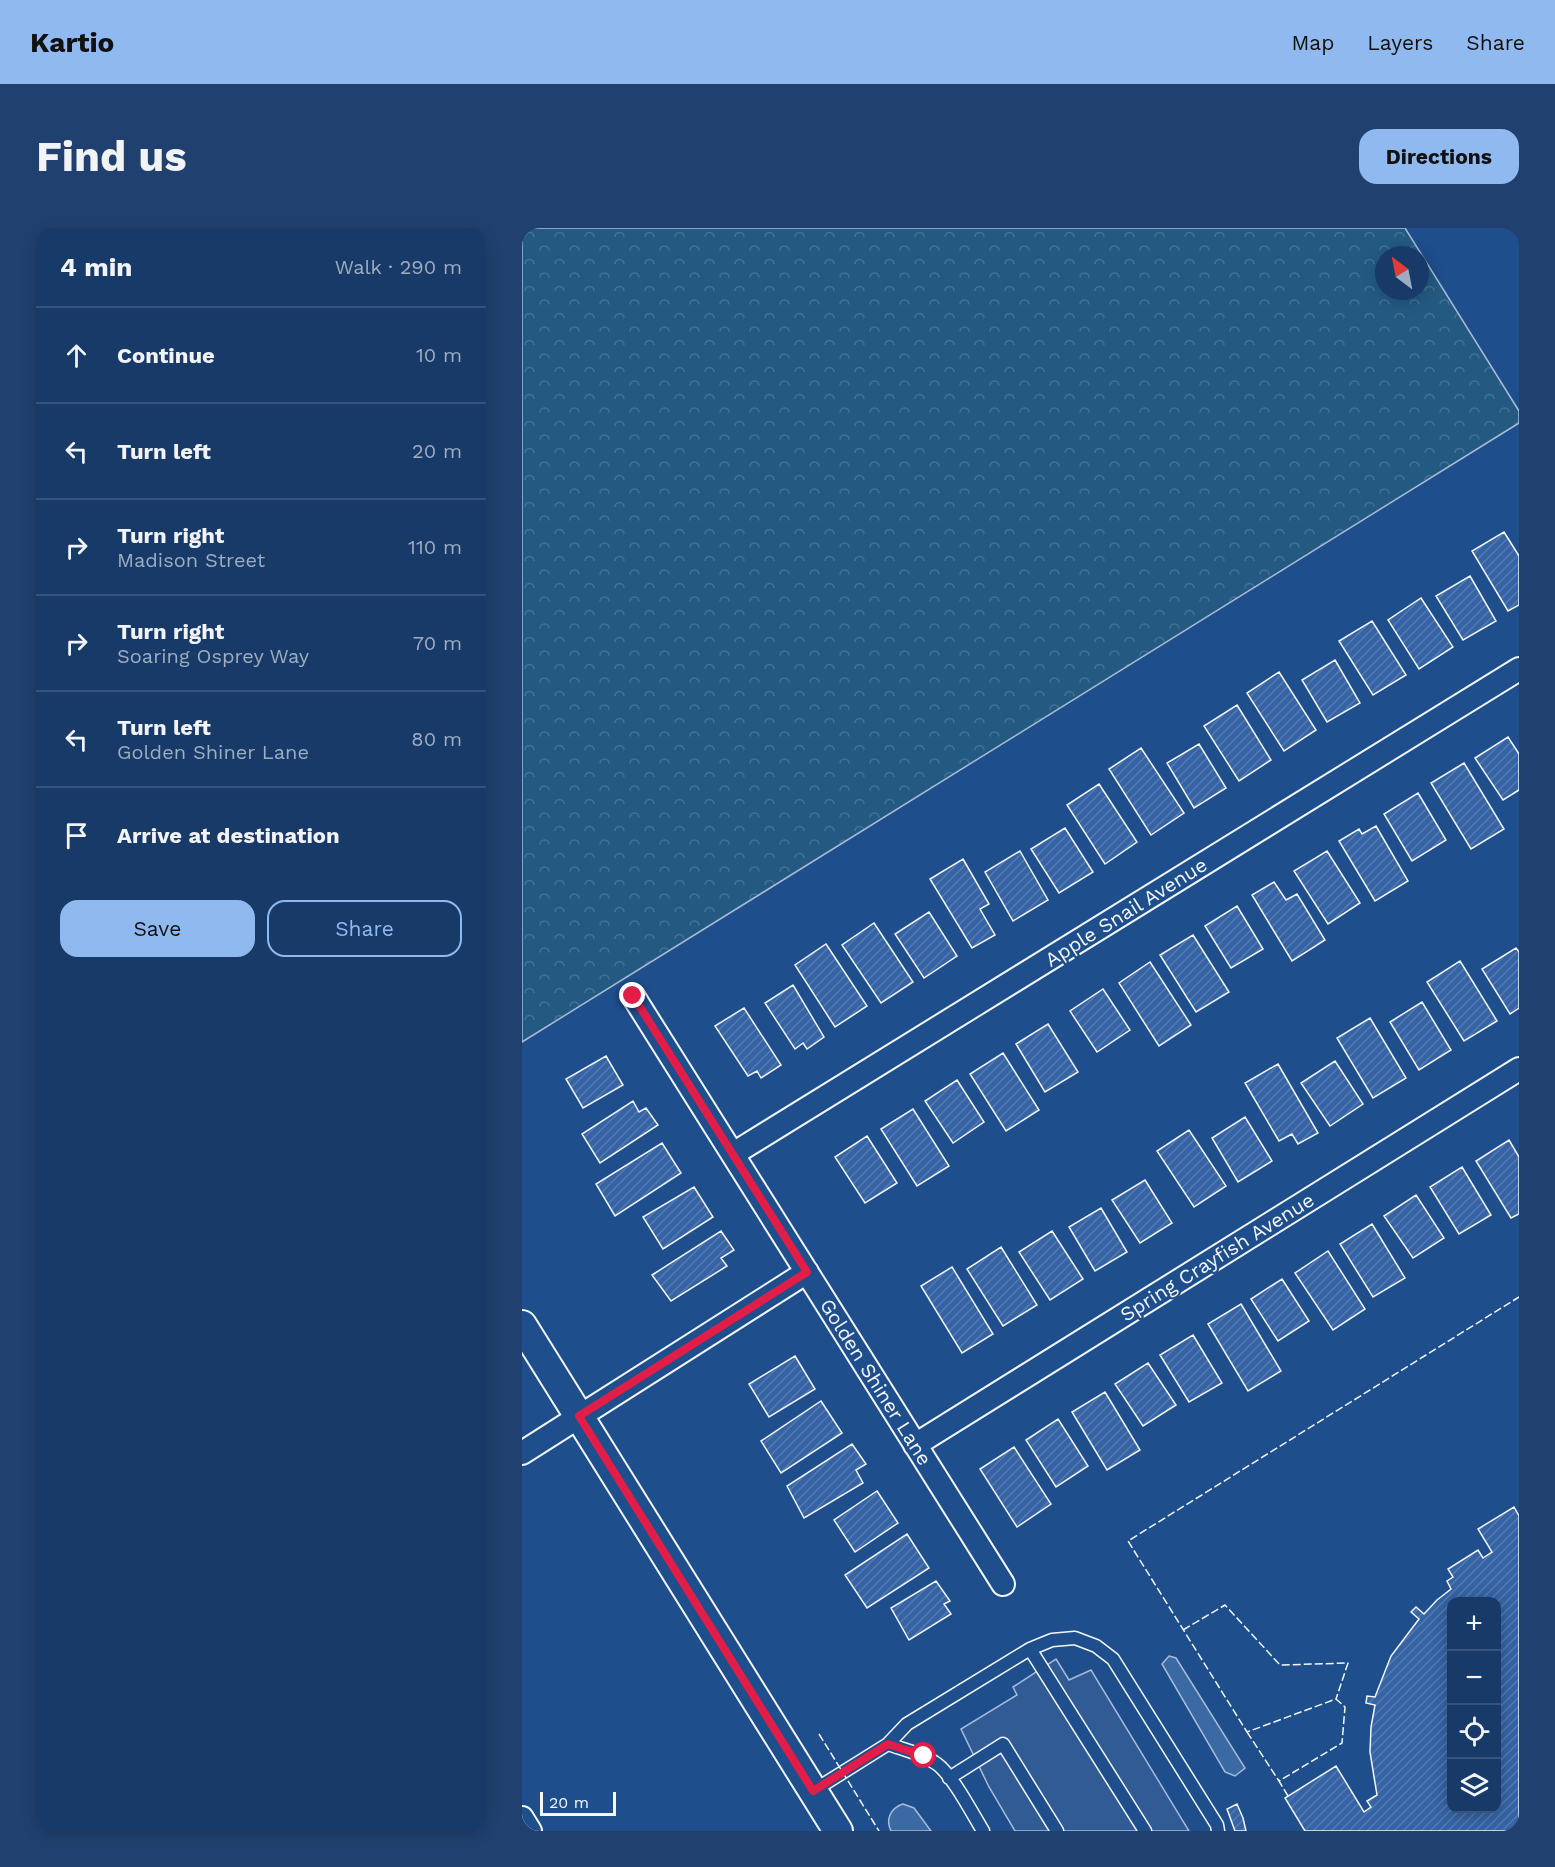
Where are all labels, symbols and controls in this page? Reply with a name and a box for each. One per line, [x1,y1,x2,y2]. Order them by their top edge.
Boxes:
text: Kartio [30,26,114,59]
text: Map [1291,30,1334,55]
text: Layers [1367,30,1433,55]
text: Share [1466,30,1525,55]
button: Directions [1359,129,1519,184]
text: Find us [36,132,187,181]
north arrow [1375,246,1429,300]
text: 4 min [60,252,132,282]
text: Walk · 290 m [335,255,462,279]
icon: ahead [60,339,93,372]
text: Continue [117,343,215,368]
text: 10 m [416,343,462,367]
icon: left [60,435,93,468]
text: Turn left [117,439,211,464]
text: 20 m [412,439,462,463]
text: Turn right [117,523,224,548]
icon: right [60,531,93,564]
text: 110 m [408,535,462,559]
text: Madison Street [117,548,265,572]
text: Turn right [117,619,224,644]
icon: right [60,627,93,660]
text: 70 m [413,631,462,655]
text: Soaring Osprey Way [117,644,309,668]
text: Turn left [117,715,211,740]
icon: left [60,723,93,756]
text: 80 m [411,727,462,751]
text: Golden Shiner Lane [117,740,309,764]
icon: arrive [60,819,93,852]
text: Arrive at destination [117,823,340,848]
street label: Apple Snail Avenue [1040,852,1212,972]
button: Save [60,900,255,957]
button: Share [267,900,462,957]
route end [619,982,645,1008]
street label: Spring Crayfish Avenue [1116,1187,1318,1327]
street label: Golden Shiner Lane [815,1294,937,1470]
map controls [1447,1597,1501,1813]
button: + [1447,1597,1501,1651]
button: − [1447,1651,1501,1705]
button: locate [1447,1705,1501,1759]
route start [910,1742,936,1768]
button: layers [1447,1759,1501,1813]
scale bar [540,1789,616,1816]
text: 20 m [549,1793,589,1812]

